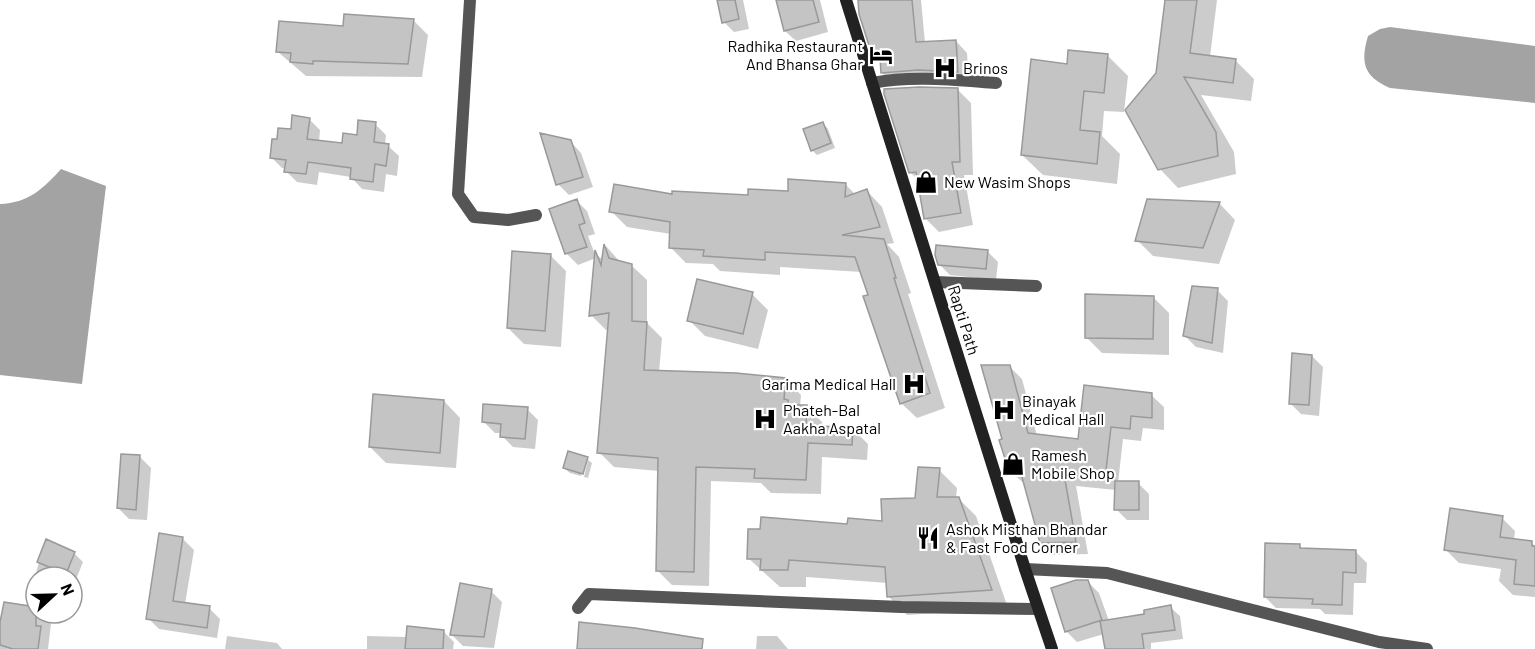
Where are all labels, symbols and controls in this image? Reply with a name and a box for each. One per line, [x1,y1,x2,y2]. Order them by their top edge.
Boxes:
place label: Radhika Restaurant And Bhansa Ghar [728,36,863,73]
hotel icon: Radhika Restaurant And Bhansa Ghar [868,42,894,68]
hospital icon: Brinos [932,55,958,81]
place label: Brinos [963,58,1008,77]
shop icon: New Wasim Shops [913,169,939,195]
place label: New Wasim Shops [944,172,1071,191]
street label: Rapti Path [945,283,984,357]
hospital icon: Garima Medical Hall [901,371,927,397]
place label: Garima Medical Hall [761,374,896,393]
place label: Binayak Medical Hall [1022,391,1104,428]
hospital icon: Binayak Medical Hall [991,397,1017,423]
place label: Phateh-Bal Aakha Aspatal [783,400,881,437]
hospital icon: Phateh-Bal Aakha Aspatal [752,406,778,432]
place label: Ramesh Mobile Shop [1031,445,1115,482]
shop icon: Ramesh Mobile Shop [1000,451,1026,477]
place label: Ashok Misthan Bhandar & Fast Food Corner [946,519,1108,556]
restaurant icon: Ashok Misthan Bhandar & Fast Food Corner [915,525,941,551]
north arrow [24,565,84,625]
text: N [58,581,79,598]

